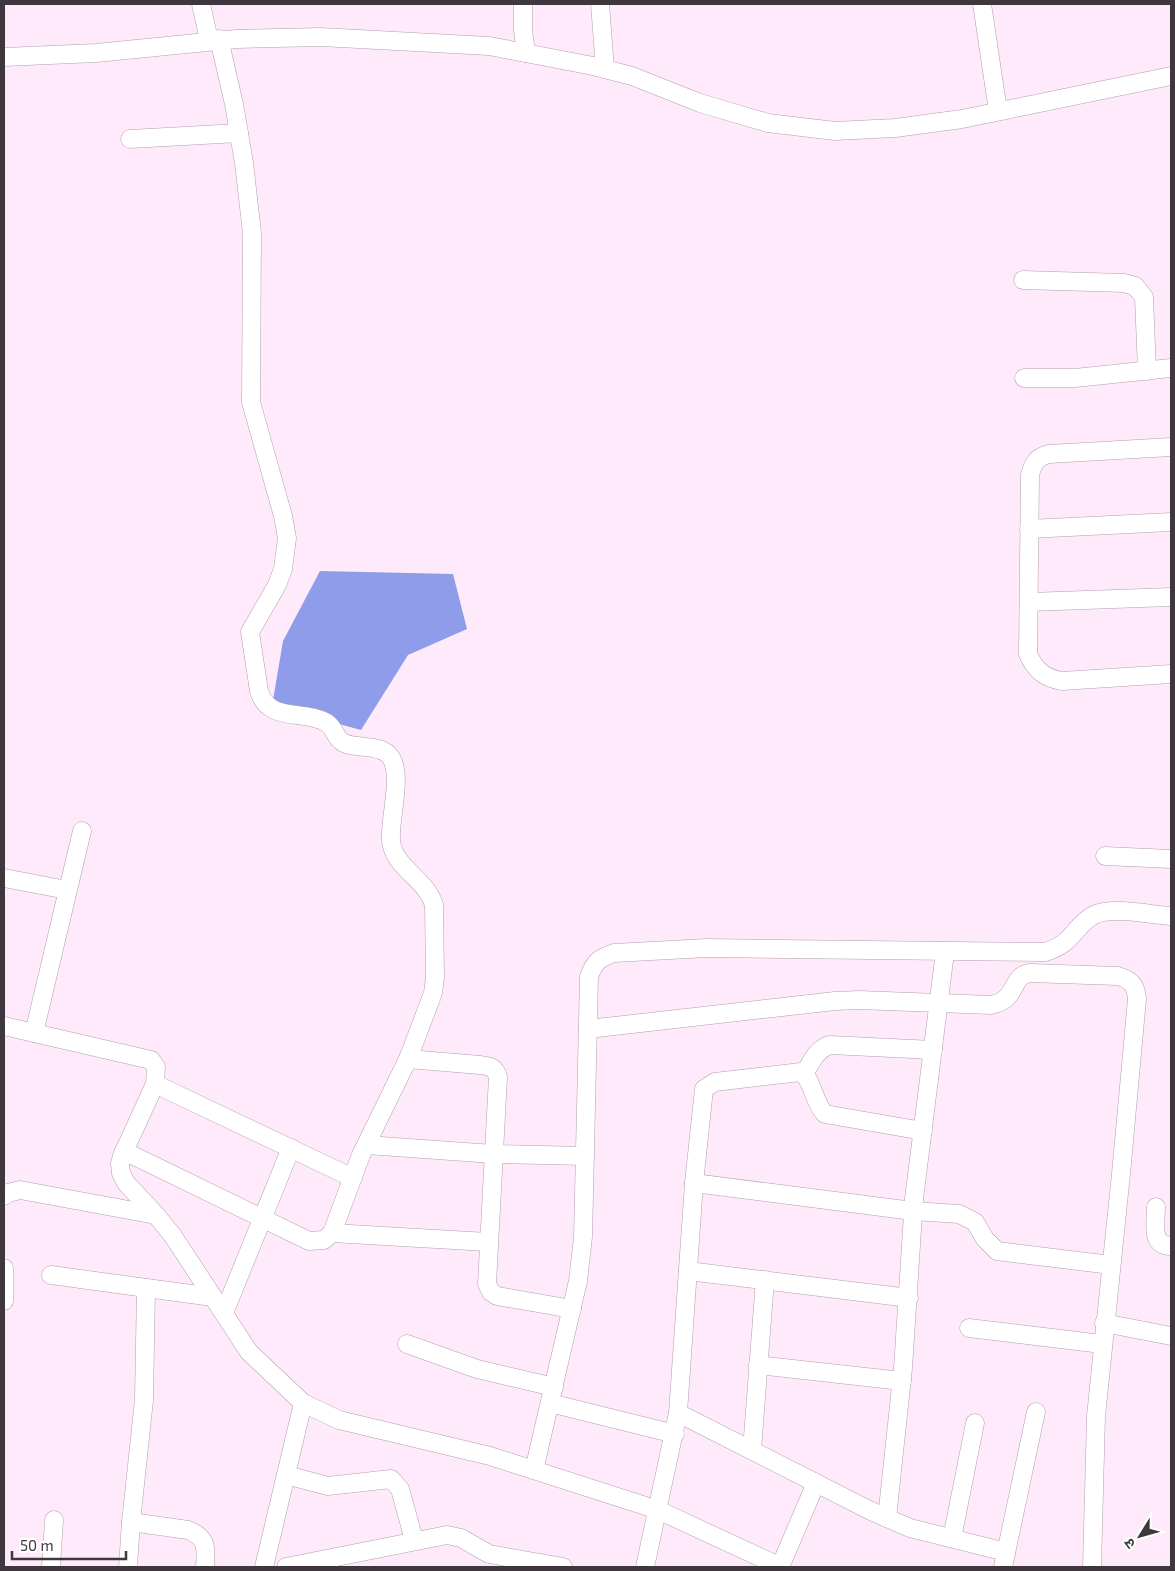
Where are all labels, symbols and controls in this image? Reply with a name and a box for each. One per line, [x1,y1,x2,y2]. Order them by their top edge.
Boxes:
north arrow [1115,1511,1165,1561]
scale bar [12,1528,126,1560]
text: उ [1119,1535,1138,1553]
text: 50 m [20,1536,54,1554]

